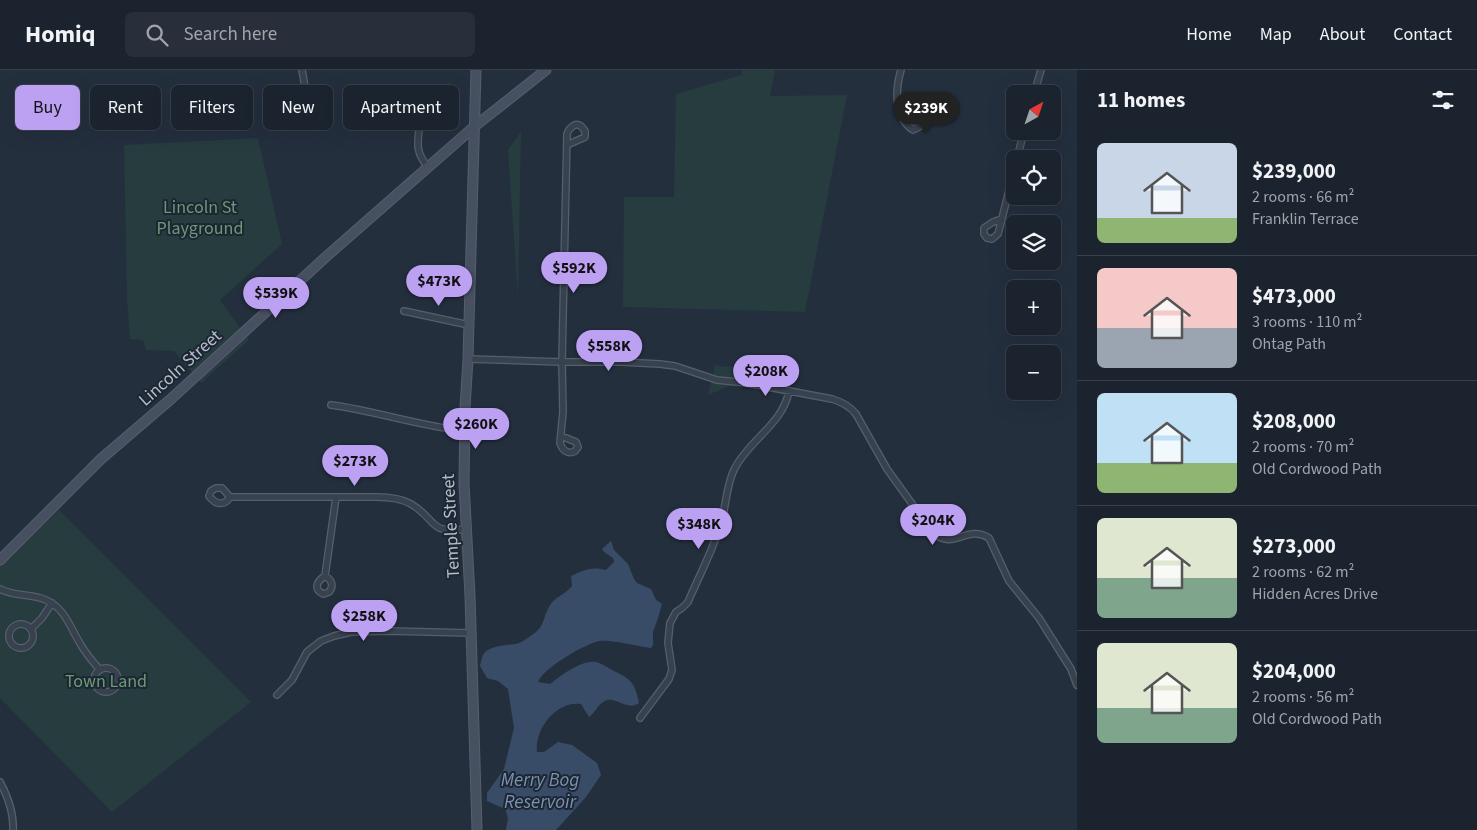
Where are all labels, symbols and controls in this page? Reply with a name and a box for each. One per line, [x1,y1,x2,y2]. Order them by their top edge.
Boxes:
search box [125,12,475,57]
text: Homiq [25,17,95,52]
icon: search [143,21,171,49]
text: Search here [183,21,277,48]
text: Home [1186,22,1232,47]
text: Map [1260,22,1292,47]
text: About [1320,22,1365,47]
text: Contact [1393,22,1452,47]
chip: Buy [15,85,80,130]
chip: Rent [90,85,161,130]
chip: Filters [171,85,253,130]
chip: New [263,85,333,130]
chip: Apartment [343,85,459,130]
north arrow [1006,85,1061,140]
map controls [1006,85,1061,400]
text: 11 homes [1097,85,1185,115]
icon: filters [1429,86,1457,114]
pin: $239K [891,92,961,134]
text: $239K [904,97,948,119]
button: locate [1006,150,1061,205]
text: $239,000 [1252,156,1336,186]
icon: home [1137,163,1197,223]
text: 2 rooms · 66 m² [1252,186,1354,208]
park label: Lincoln St Playground [157,195,243,241]
text: Franklin Terrace [1252,208,1359,230]
button: layers [1006,215,1061,270]
pin: $592K [539,252,609,294]
text: $592K [552,257,596,279]
pin: $473K [404,264,474,307]
text: $473K [417,270,461,292]
pin: $539K [241,276,311,319]
button: + [1006,280,1061,335]
text: $473,000 [1252,281,1336,311]
text: $539K [254,282,298,304]
icon: home [1137,288,1197,348]
text: 3 rooms · 110 m² [1252,311,1362,333]
street label: Lincoln Street [133,324,227,412]
pin: $558K [574,330,644,372]
text: Ohtag Path [1252,333,1326,355]
text: $558K [587,335,631,357]
button: − [1006,345,1061,400]
pin: $208K [731,354,801,397]
text: $208K [744,360,788,382]
text: $208,000 [1252,406,1336,436]
pin: $260K [441,408,511,450]
text: $260K [454,413,498,435]
icon: home [1137,413,1197,473]
text: 2 rooms · 70 m² [1252,436,1354,458]
pin: $273K [320,444,390,487]
text: $273K [333,450,377,472]
text: Old Cordwood Path [1252,458,1382,480]
street label: Temple Street [436,473,466,579]
pin: $204K [898,504,968,546]
pin: $348K [664,508,734,550]
text: $204K [911,509,955,531]
text: $348K [677,513,721,535]
text: $273,000 [1252,531,1336,561]
icon: home [1137,538,1197,598]
text: 2 rooms · 62 m² [1252,561,1354,583]
text: Hidden Acres Drive [1252,583,1378,605]
pin: $258K [329,600,399,642]
text: $258K [342,605,386,627]
text: $204,000 [1252,656,1336,686]
icon: home [1137,663,1197,723]
park label: Town Land [65,669,147,694]
text: 2 rooms · 56 m² [1252,686,1354,708]
text: Old Cordwood Path [1252,708,1382,730]
water label: Merry Bog Reservoir [501,767,579,816]

